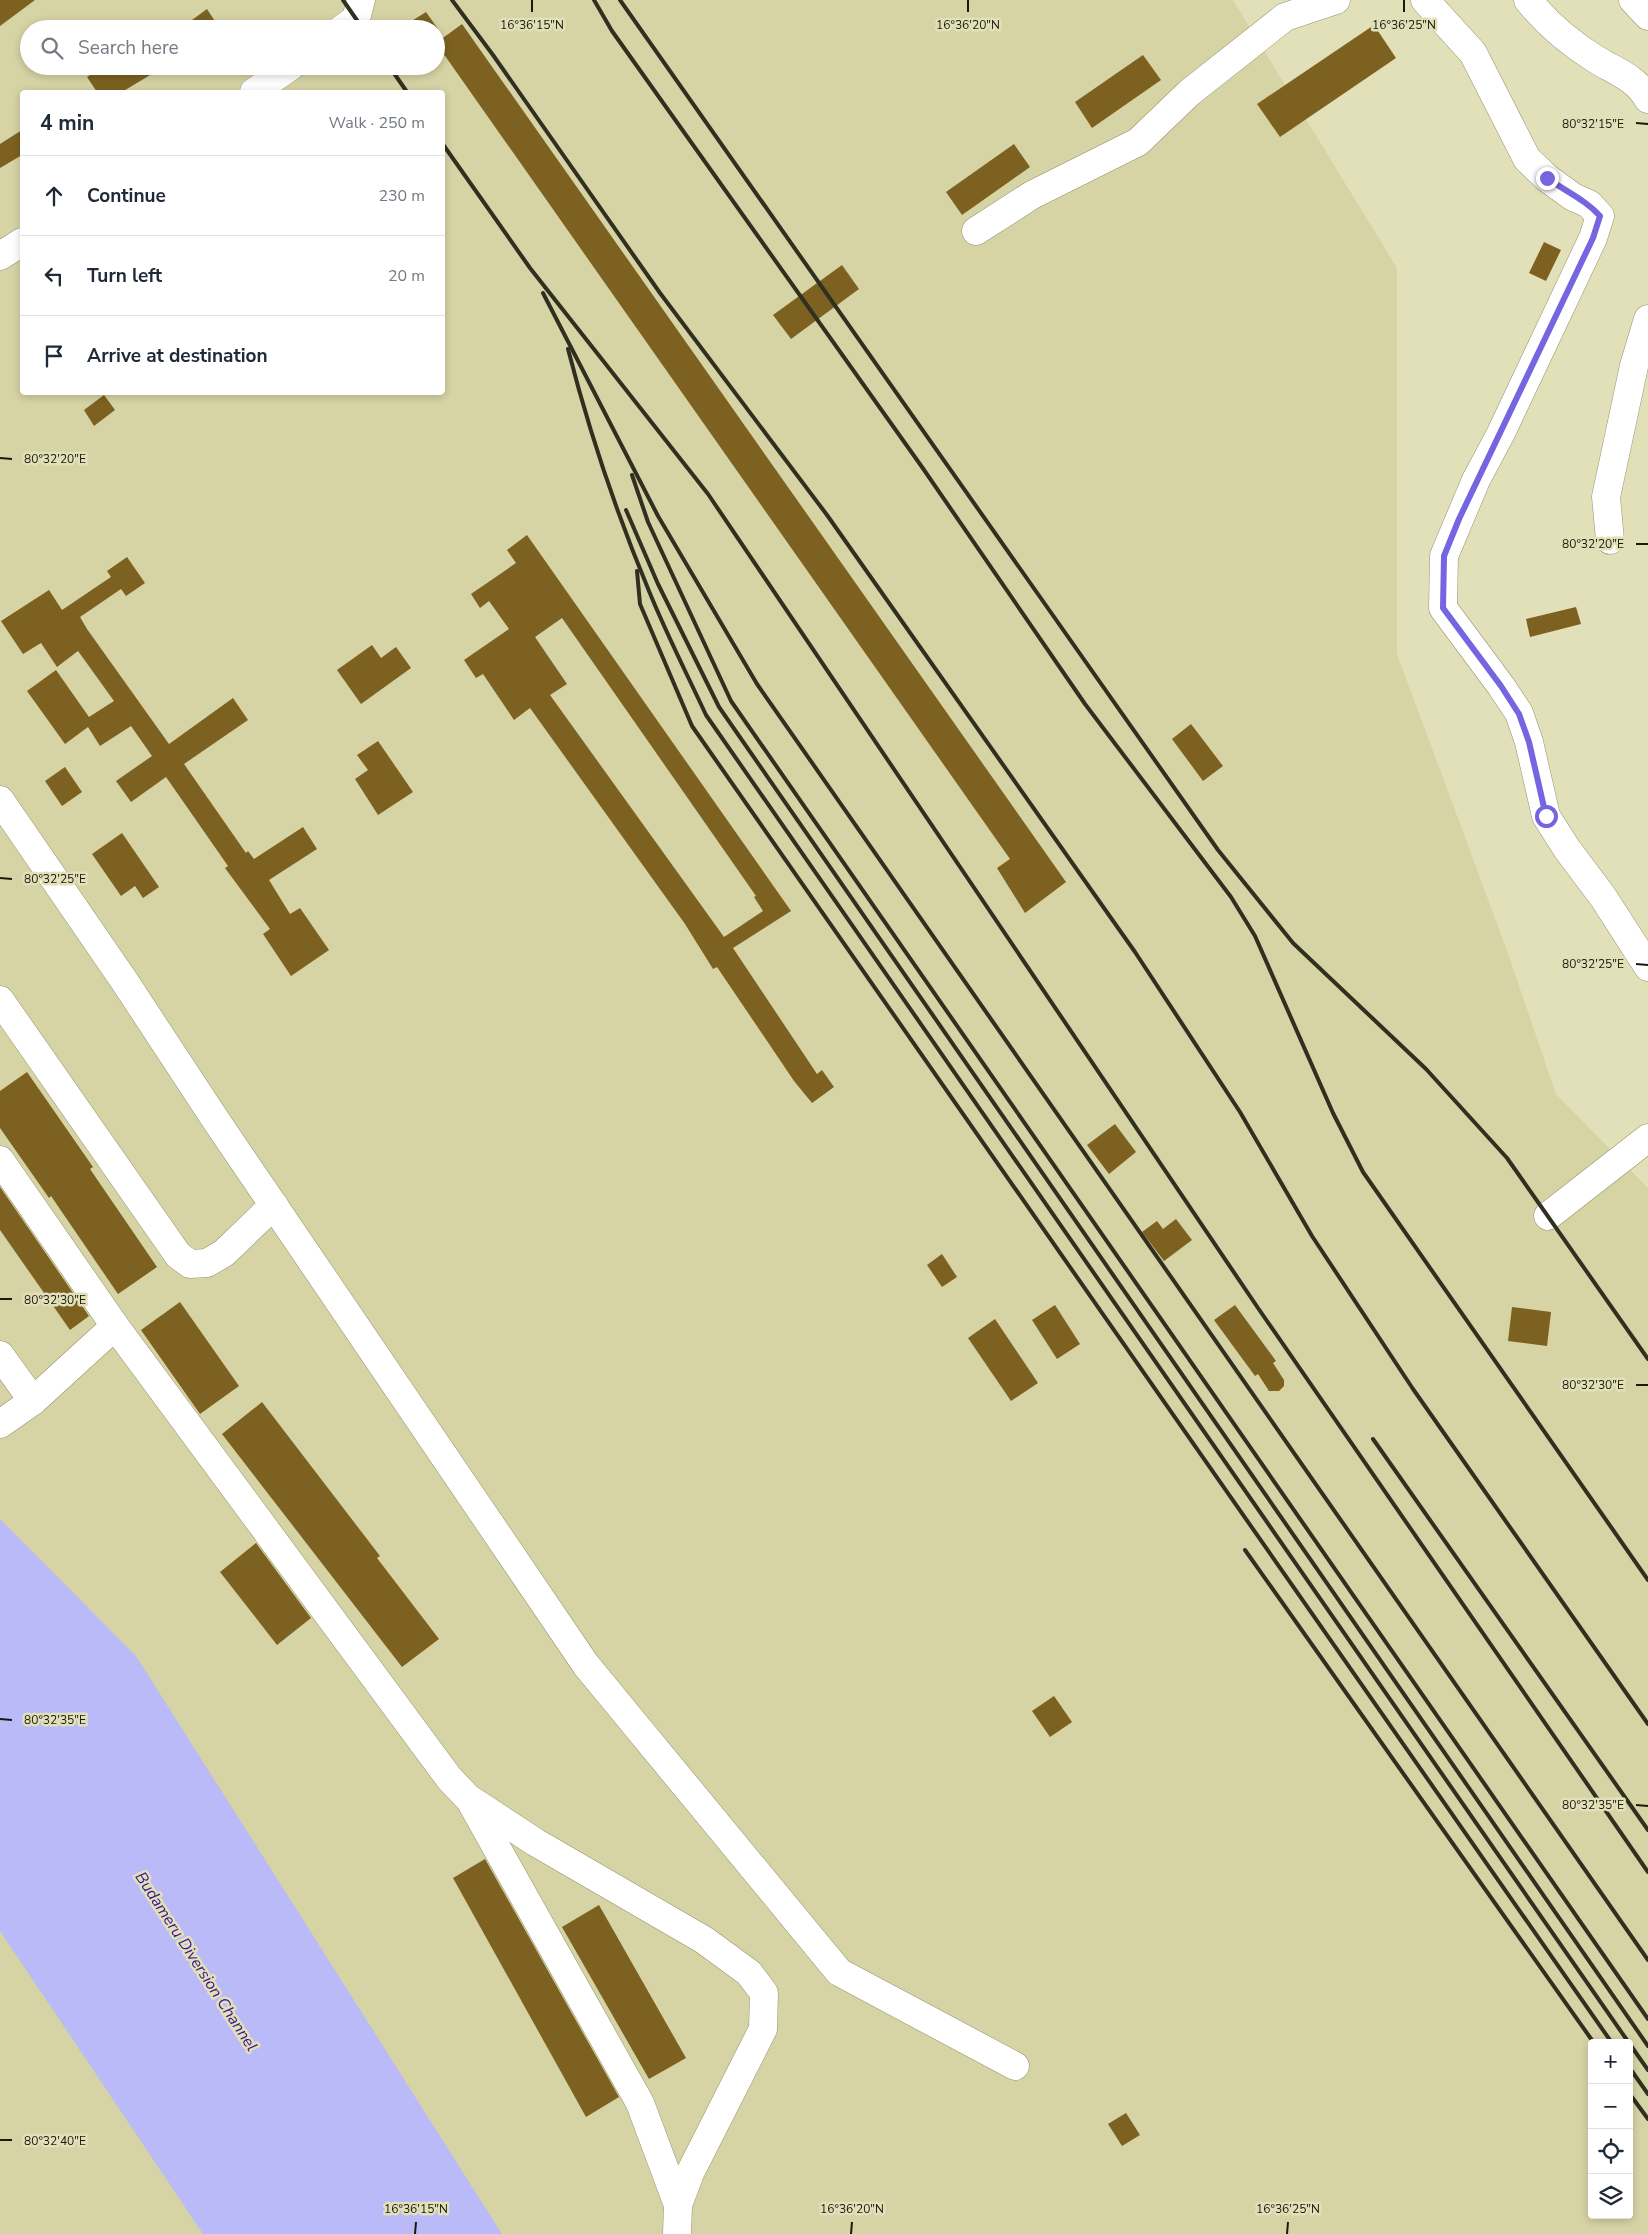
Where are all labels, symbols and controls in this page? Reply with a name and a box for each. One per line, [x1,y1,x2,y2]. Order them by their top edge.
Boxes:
text: 16°36'15"N [500,17,564,33]
text: 16°36'20"N [936,17,1000,33]
text: 16°36'25"N [1372,17,1436,33]
search box [20,20,445,75]
icon: search [38,34,66,62]
text: Search here [78,35,179,61]
text: 4 min [40,109,94,137]
text: Walk · 250 m [329,112,425,134]
text: 80°32'15"E [1562,116,1624,132]
route end [1536,167,1559,190]
icon: ahead [40,182,68,210]
text: Continue [87,183,166,209]
text: 230 m [378,185,425,207]
icon: left [40,262,68,290]
text: Turn left [87,263,162,289]
text: 20 m [388,265,425,287]
icon: arrive [40,342,68,370]
text: Arrive at destination [87,343,268,369]
text: 80°32'20"E [24,451,86,467]
text: 80°32'20"E [1562,536,1624,552]
route start [1535,805,1558,828]
text: 80°32'25"E [24,871,86,887]
text: 80°32'25"E [1562,956,1624,972]
text: 80°32'30"E [24,1292,86,1308]
text: 80°32'30"E [1562,1377,1624,1393]
text: 80°32'35"E [24,1712,86,1728]
text: 80°32'35"E [1562,1797,1624,1813]
water label: Budameru Diversion Channel [130,1868,263,2056]
map controls [1588,2039,1633,2219]
button: + [1588,2039,1633,2084]
button: − [1588,2084,1633,2129]
button: locate [1588,2129,1633,2174]
text: 80°32'40"E [24,2133,86,2149]
button: layers [1588,2174,1633,2219]
text: 16°36'15"N [384,2201,448,2217]
text: 16°36'20"N [820,2201,884,2217]
text: 16°36'25"N [1256,2201,1320,2217]

